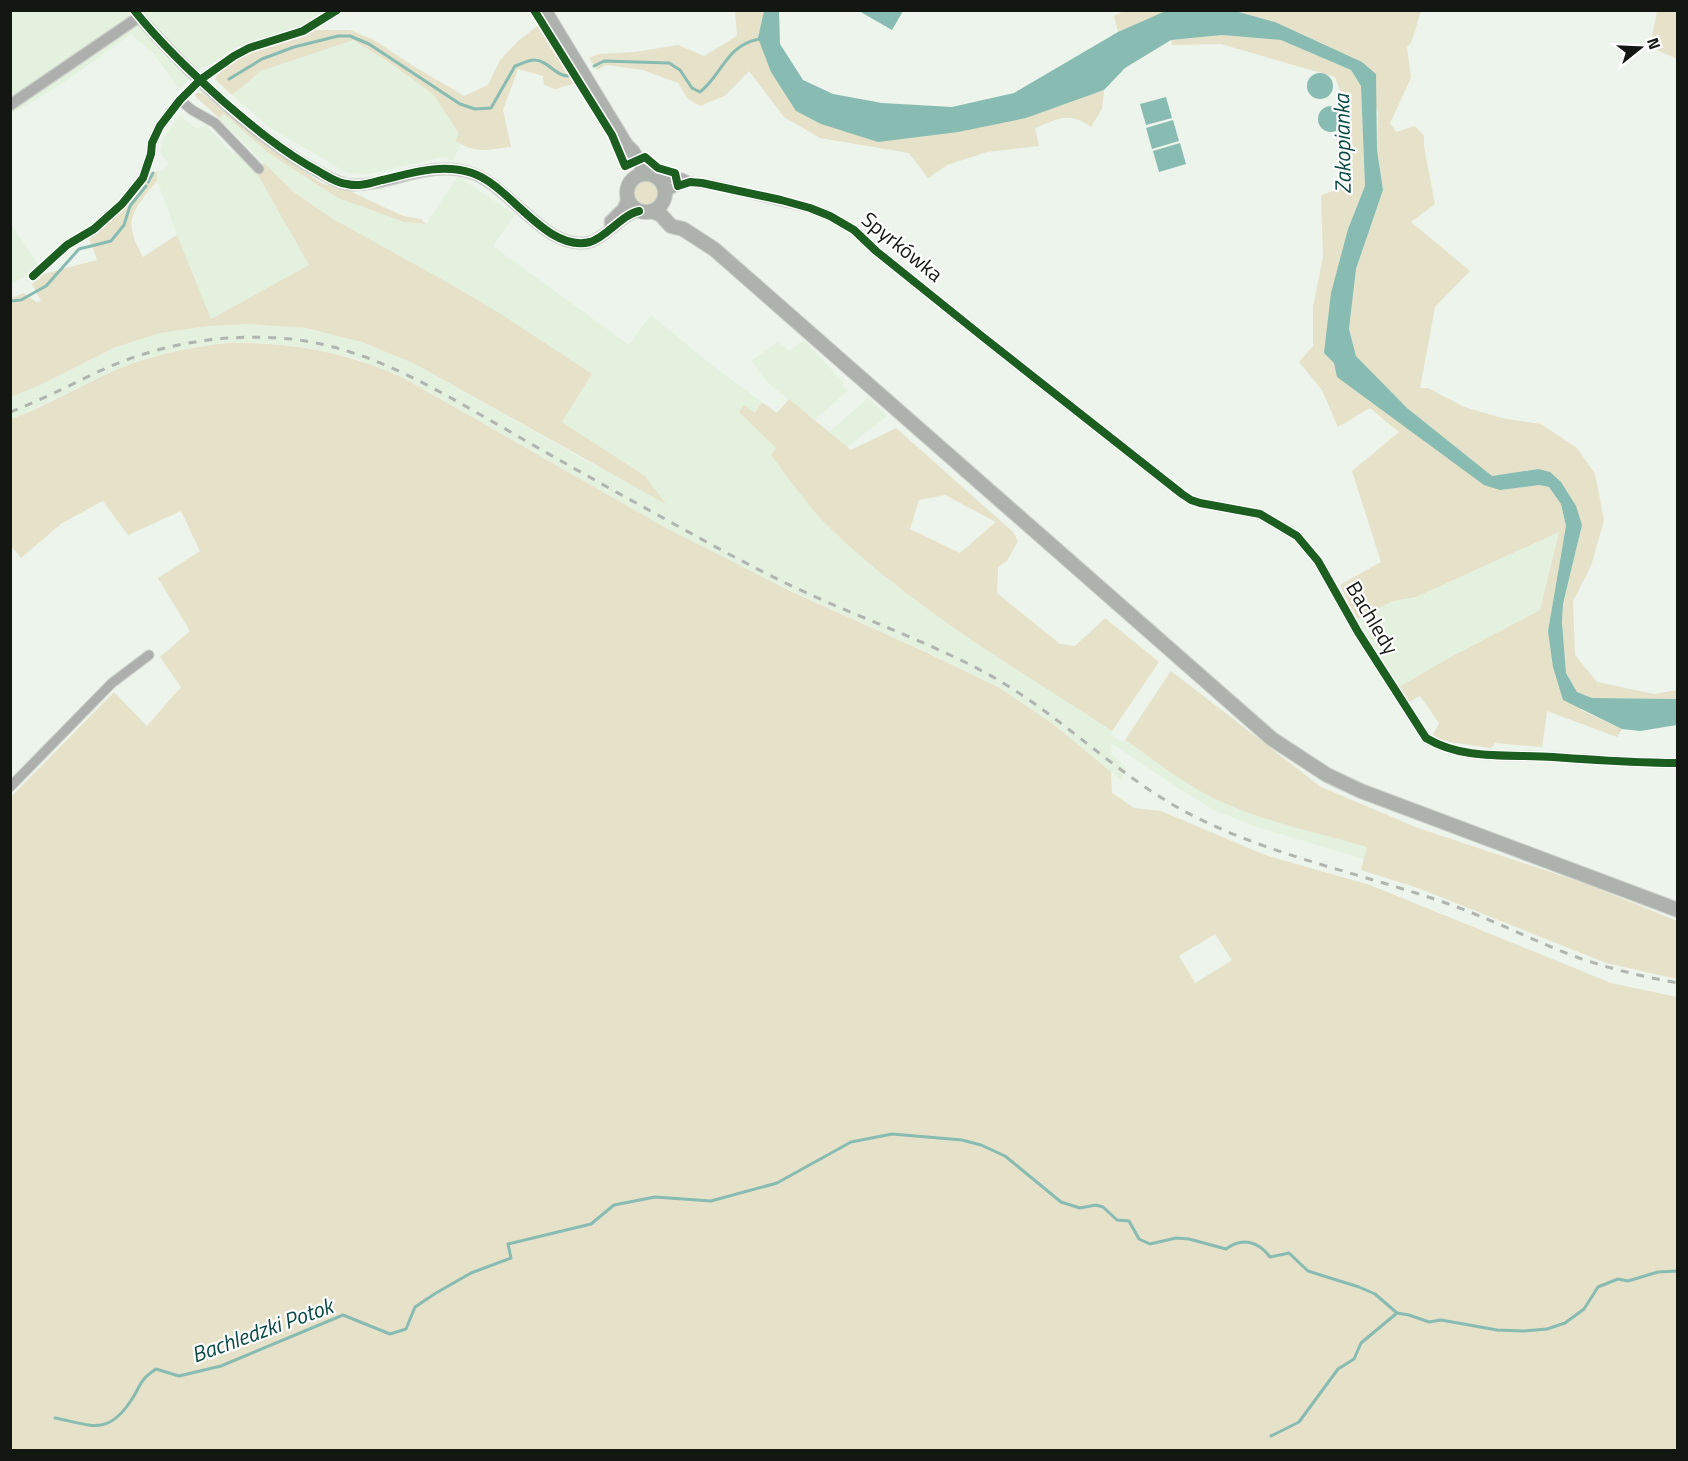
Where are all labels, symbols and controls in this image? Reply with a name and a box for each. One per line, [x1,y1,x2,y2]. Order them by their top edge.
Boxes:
north arrow [1610,18,1670,78]
text: N [1641,34,1667,52]
water label: Zakopianka [1324,92,1360,194]
street label: Spyrkówka [855,203,951,289]
street label: Bachledy [1338,575,1407,660]
water label: Bachledzki Potok [187,1288,340,1371]

